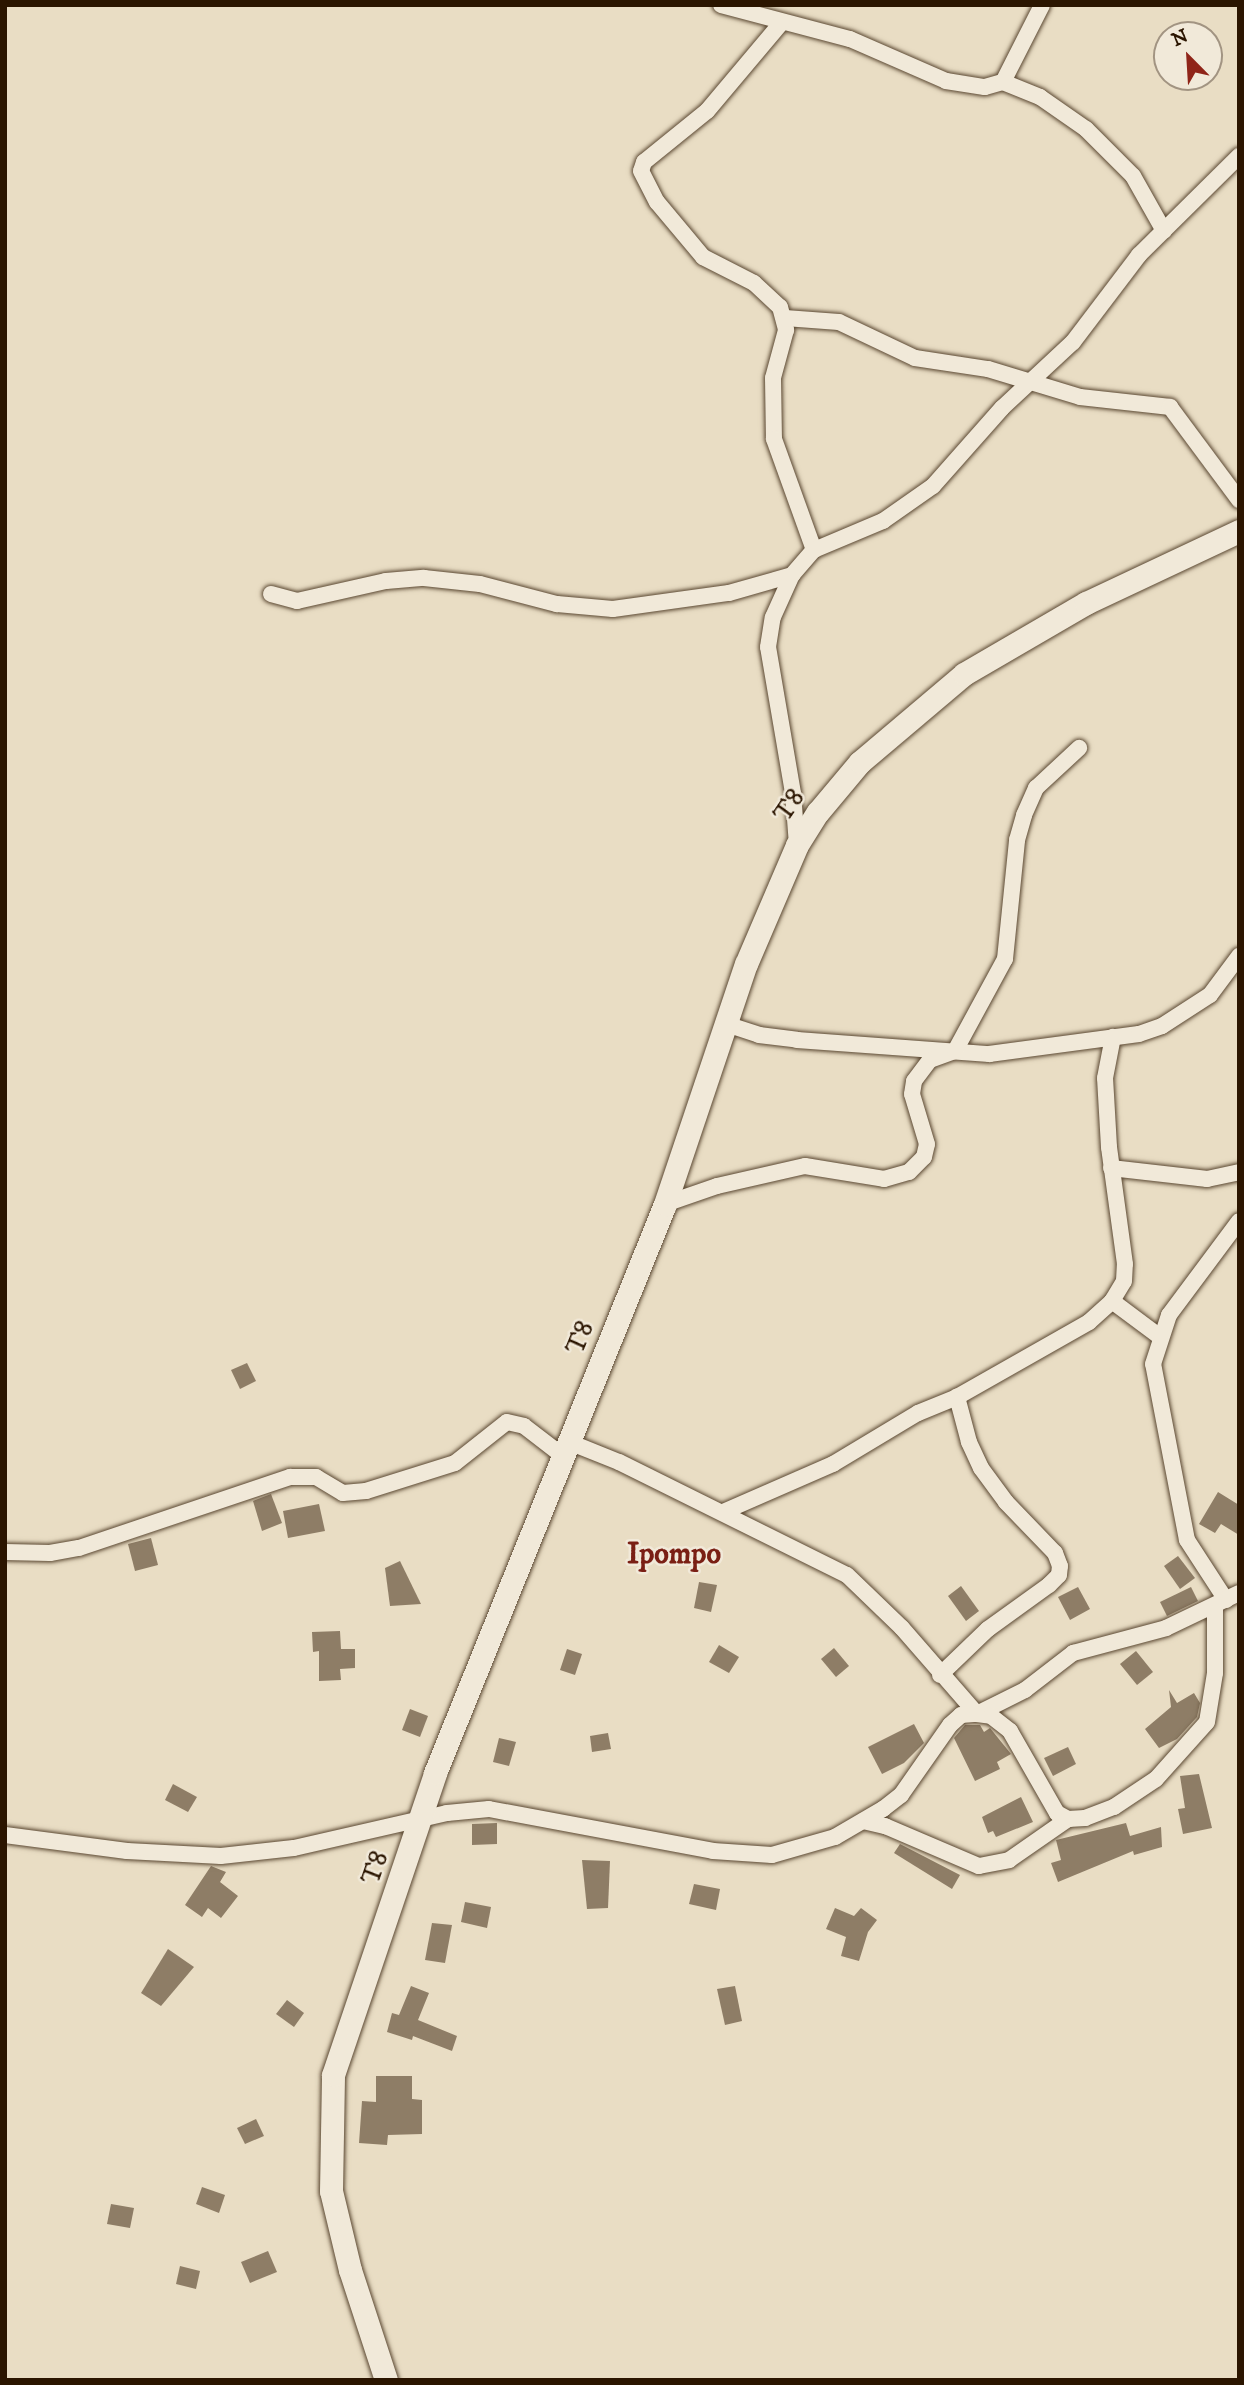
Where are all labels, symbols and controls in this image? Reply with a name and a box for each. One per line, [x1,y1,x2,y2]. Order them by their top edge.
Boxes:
north arrow [1153,21,1223,91]
text: N [1168,25,1192,52]
street label: T8 [768,784,812,828]
street label: T8 [560,1317,602,1359]
district label: Ipompo [627,1537,721,1573]
street label: T8 [356,1847,396,1889]

